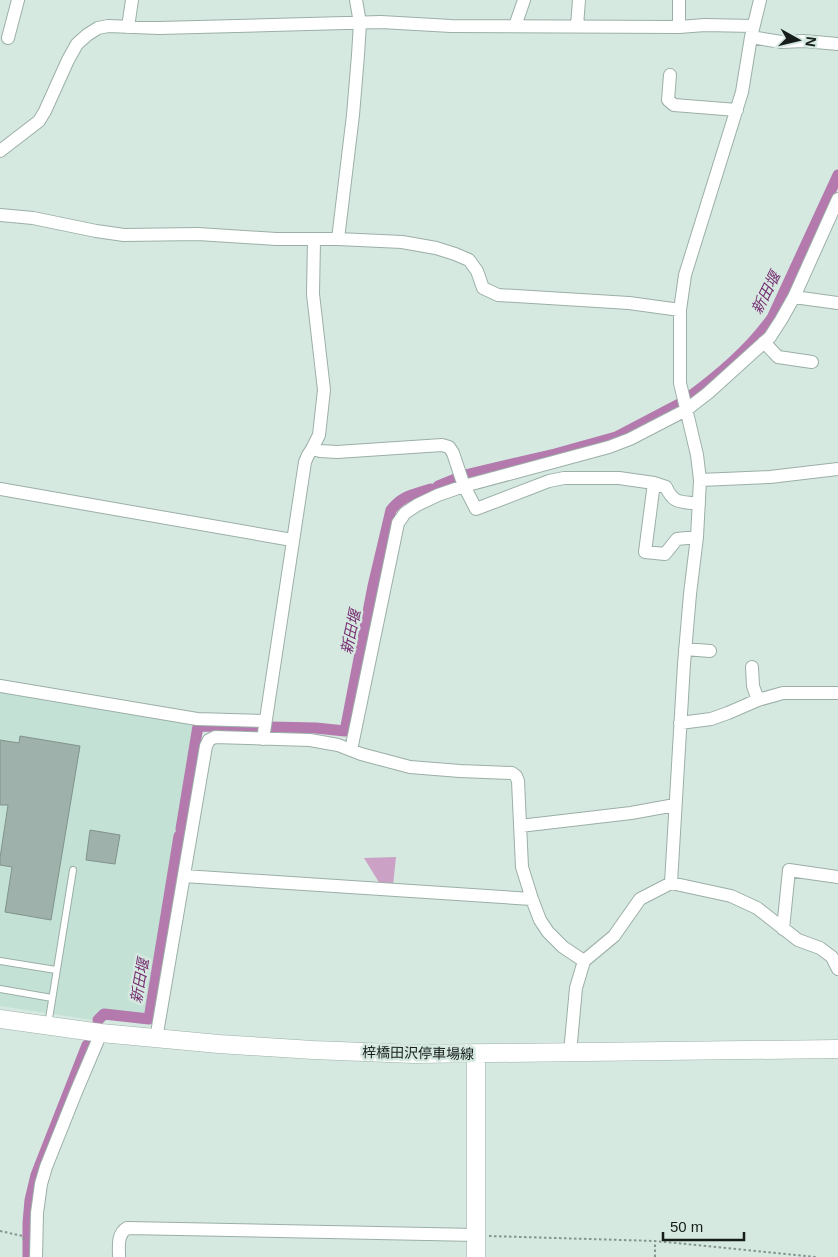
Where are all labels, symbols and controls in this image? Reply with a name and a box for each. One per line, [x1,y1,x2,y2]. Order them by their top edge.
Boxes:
north arrow [773,15,823,65]
text: N [802,36,820,48]
water label: 新田堰 [748,266,785,317]
water label: 新田堰 [338,605,364,656]
water label: 新田堰 [127,954,152,1005]
street label: 梓橋田沢停車場線 [362,1044,474,1062]
scale bar [663,1210,744,1242]
text: 50 m [670,1218,703,1235]

